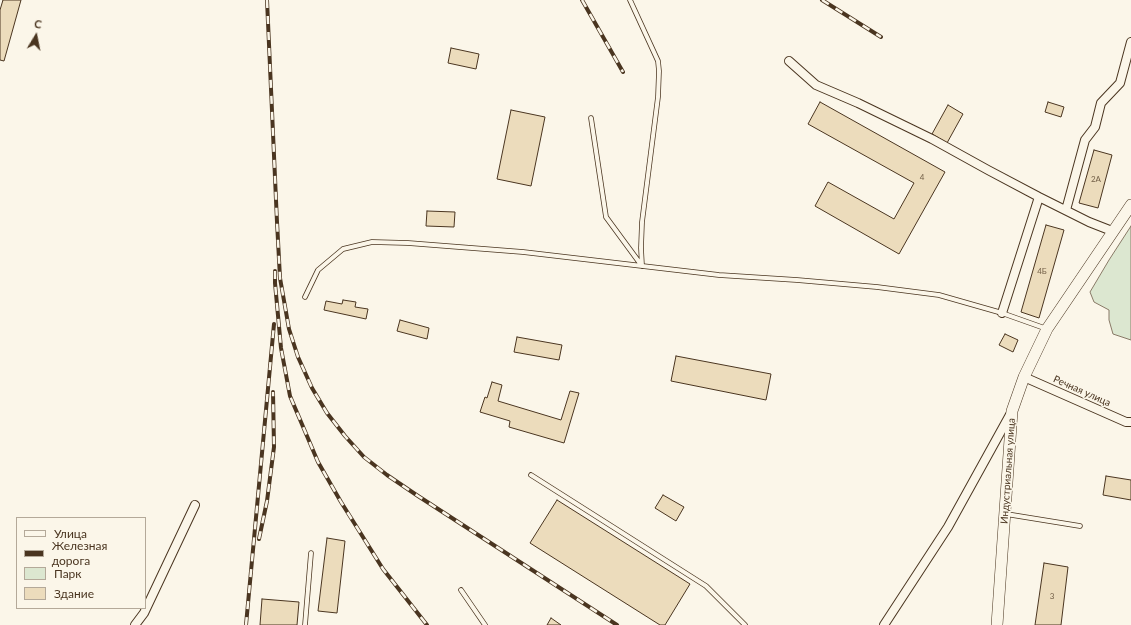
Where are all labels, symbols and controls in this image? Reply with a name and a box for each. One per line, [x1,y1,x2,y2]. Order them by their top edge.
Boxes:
north arrow [16,16,56,56]
text: С [33,17,43,31]
house number: 4 [920,172,924,182]
house number: 2А [1091,174,1101,184]
house number: 4Б [1037,266,1047,276]
street label: Речная улица [1051,373,1113,409]
street label: Индустриальная улица [998,418,1018,524]
legend [16,517,146,609]
text: Улица [54,526,87,541]
text: Железная дорога [52,538,107,568]
text: Парк [54,566,82,581]
text: Здание [54,586,94,601]
house number: 3 [1050,591,1054,601]

